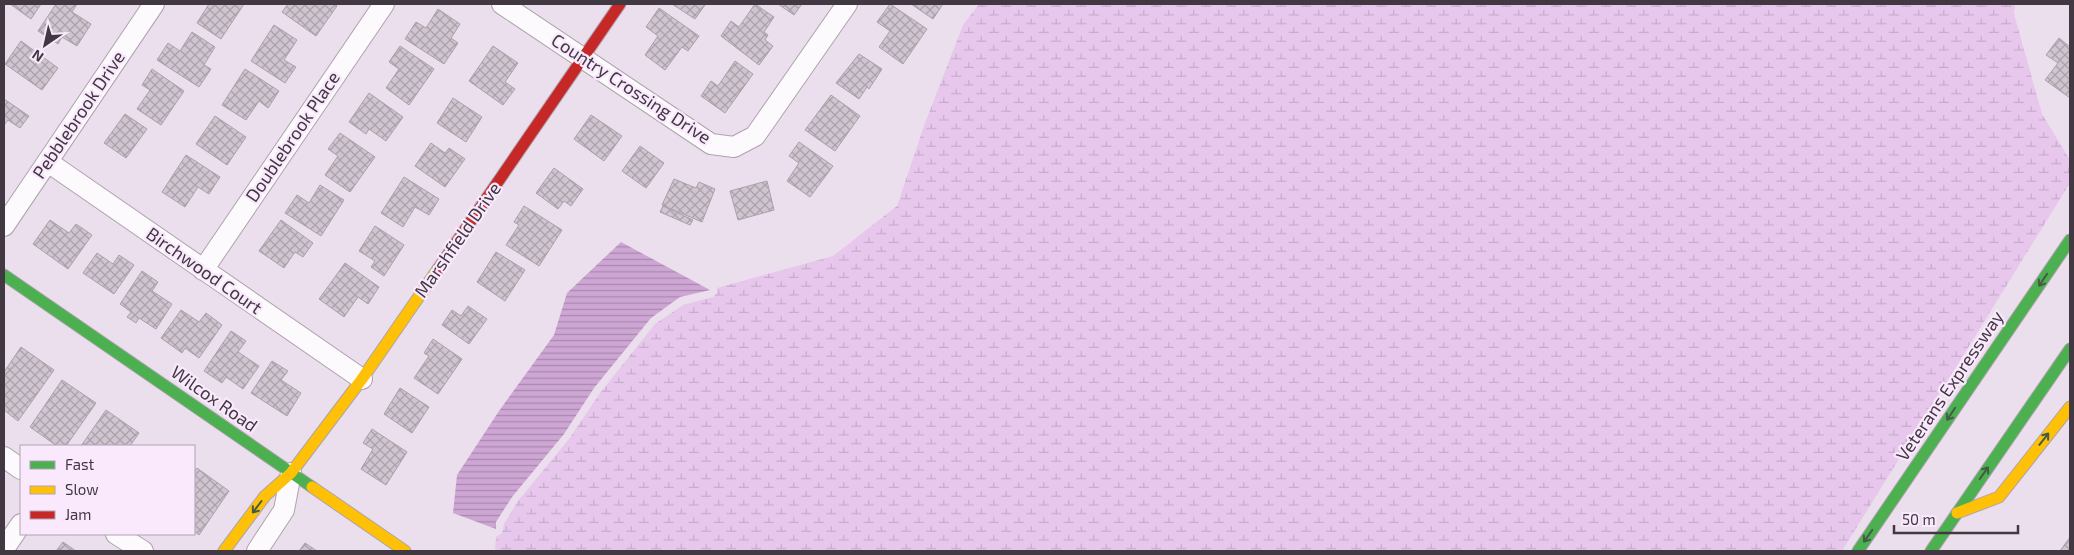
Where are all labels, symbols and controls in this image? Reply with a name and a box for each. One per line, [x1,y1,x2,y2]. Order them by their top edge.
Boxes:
north arrow [20,20,70,70]
street label: Country Crossing Drive [548,28,715,148]
street label: Pebblebrook Drive [27,46,129,182]
text: N [29,46,46,66]
street label: Doublebrook Place [240,67,344,206]
street label: Marshfield Drive [409,178,505,301]
street label: Birchwood Court [142,222,267,318]
one-way arrow [2038,273,2048,287]
street label: Veterans Expressway [1891,306,2008,465]
street label: Wilcox Road [167,360,262,436]
one-way arrow [1946,407,1956,421]
one-way arrow [2039,433,2050,446]
legend [20,445,195,535]
text: Fast [65,455,95,473]
one-way arrow [1979,466,1989,480]
text: Slow [65,480,99,498]
one-way arrow [251,500,262,513]
scale bar [1894,502,2018,534]
text: Jam [65,505,91,523]
text: 50 m [1902,510,1936,528]
one-way arrow [1863,529,1873,543]

